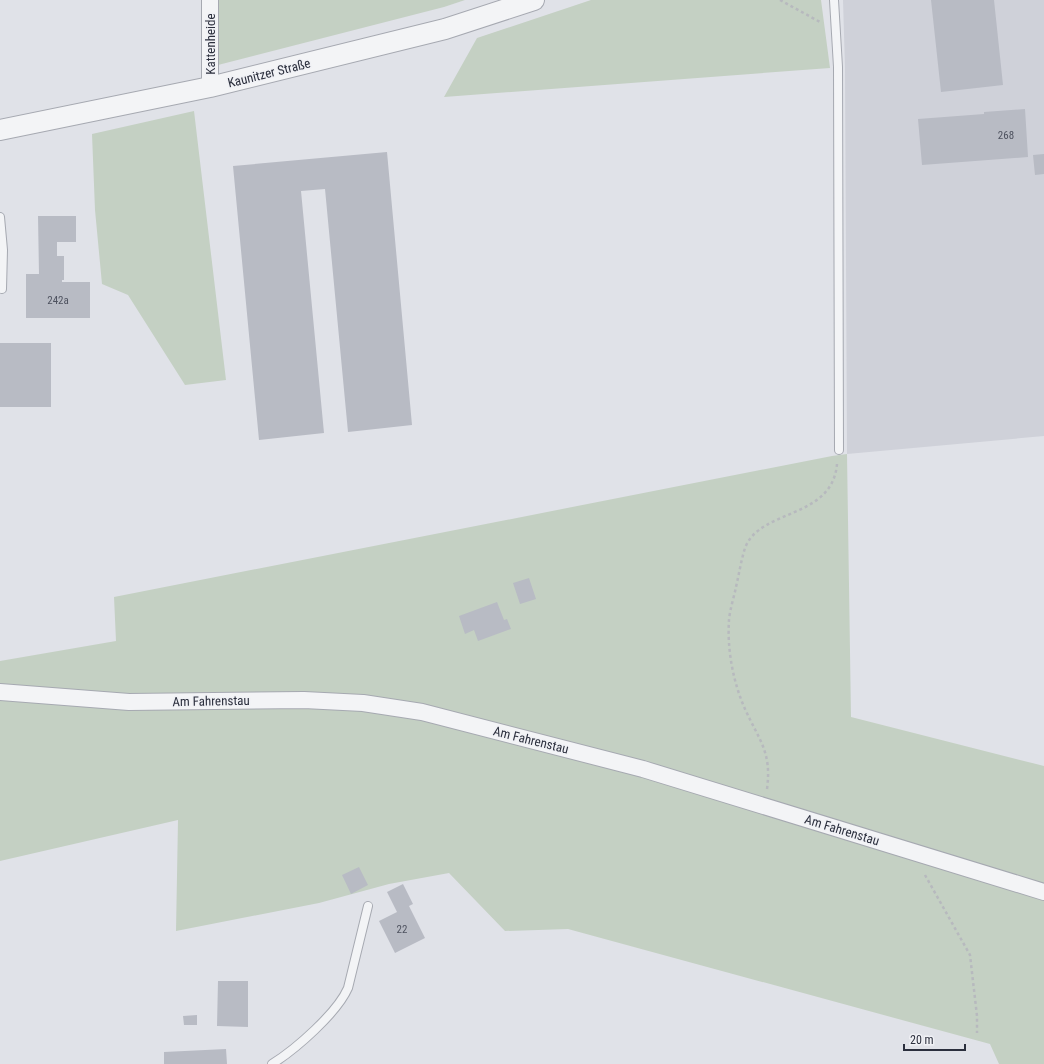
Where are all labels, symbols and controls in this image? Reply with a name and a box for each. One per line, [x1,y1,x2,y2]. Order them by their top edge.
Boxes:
street label: Kattenheide [203,13,218,75]
street label: Kaunitzer Straße [226,55,312,91]
house number: 268 [998,129,1014,142]
house number: 242a [47,294,69,307]
street label: Am Fahrenstau [172,693,250,709]
street label: Am Fahrenstau [492,723,570,757]
street label: Am Fahrenstau [803,812,881,848]
house number: 22 [397,923,407,936]
scale bar [904,1026,965,1052]
text: 20 m [910,1033,934,1047]

